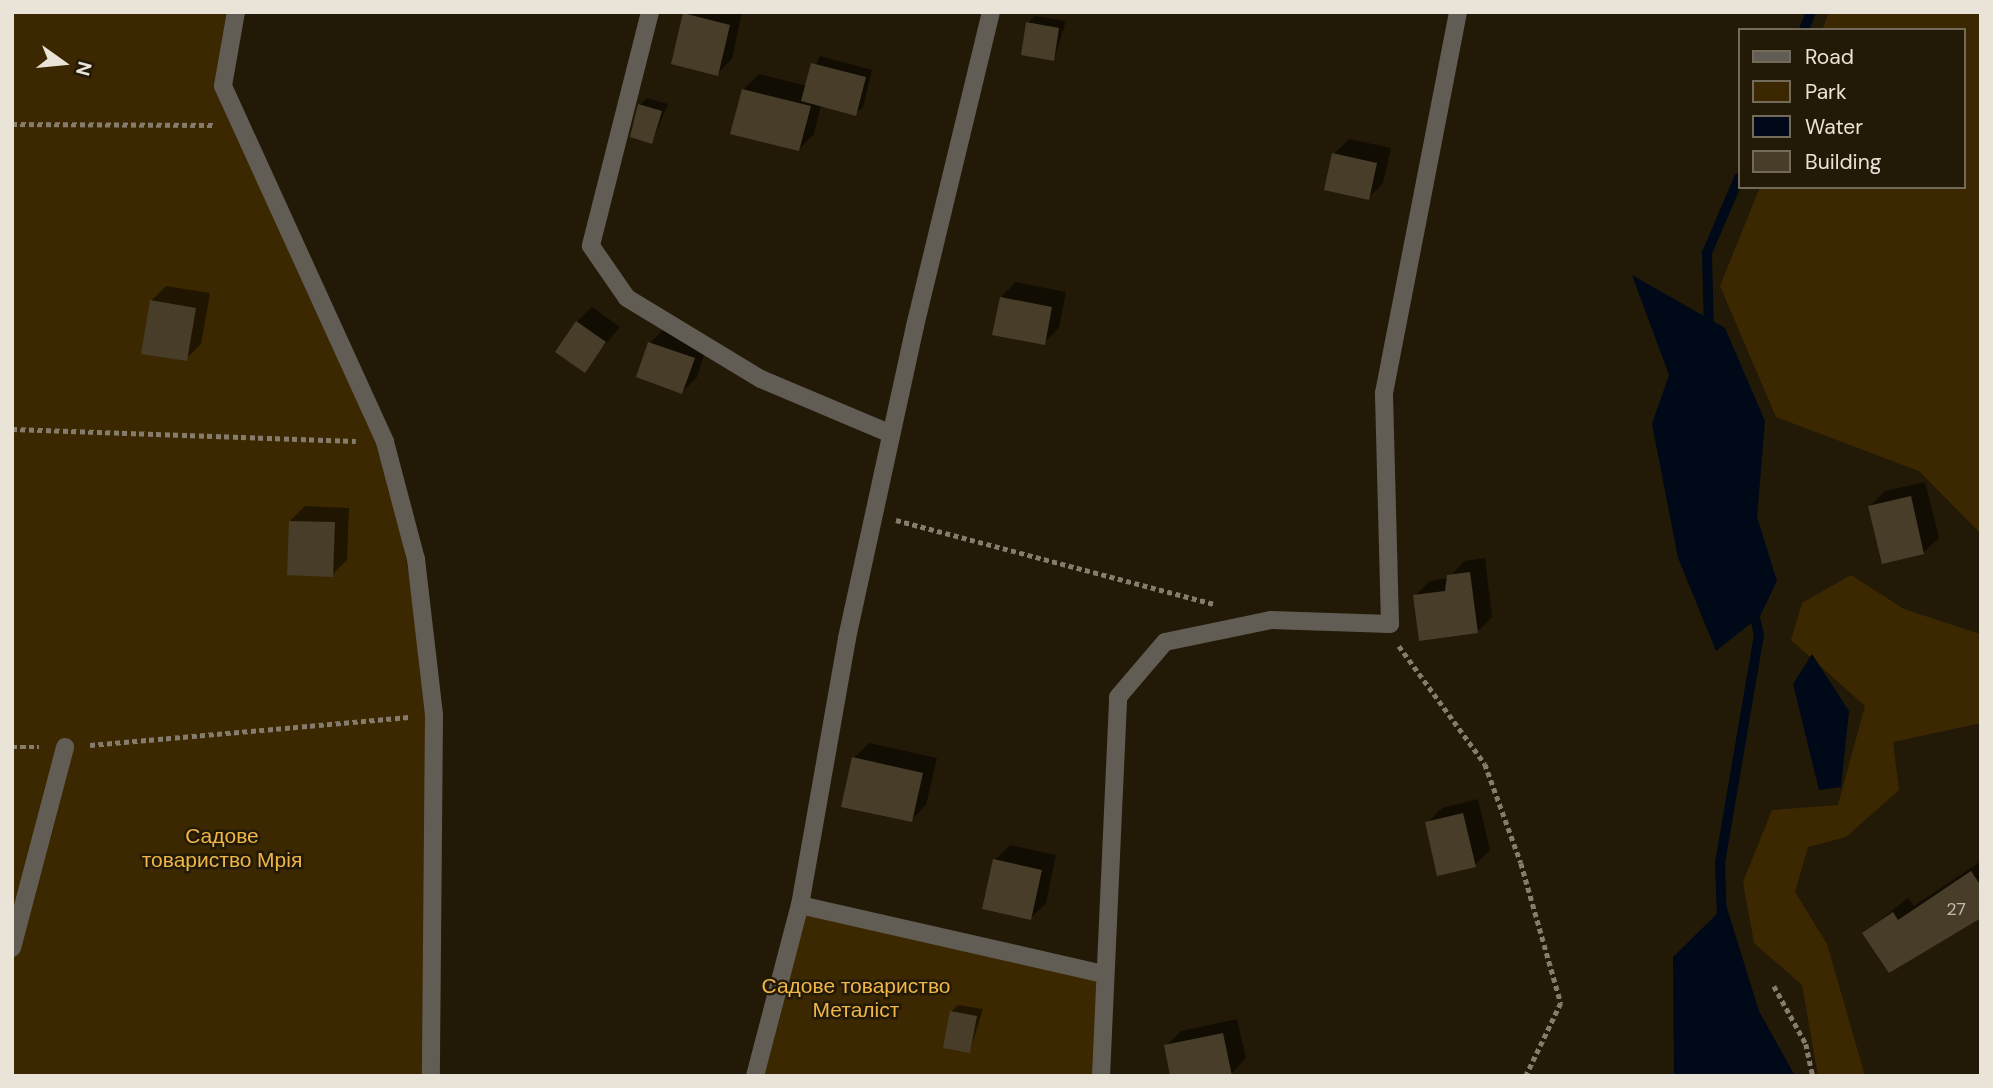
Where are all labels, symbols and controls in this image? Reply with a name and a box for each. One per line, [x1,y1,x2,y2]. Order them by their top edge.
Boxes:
north arrow [28,28,98,98]
legend [1738,28,1965,189]
text: Road [1805,43,1854,71]
text: N [70,59,98,78]
text: Park [1805,78,1846,106]
text: Water [1805,113,1863,141]
text: Building [1805,148,1881,176]
park label: Садове товариство Мрія [142,823,302,873]
house number: 27 [1946,898,1966,920]
park label: Садове товариство Металіст [762,973,950,1023]

